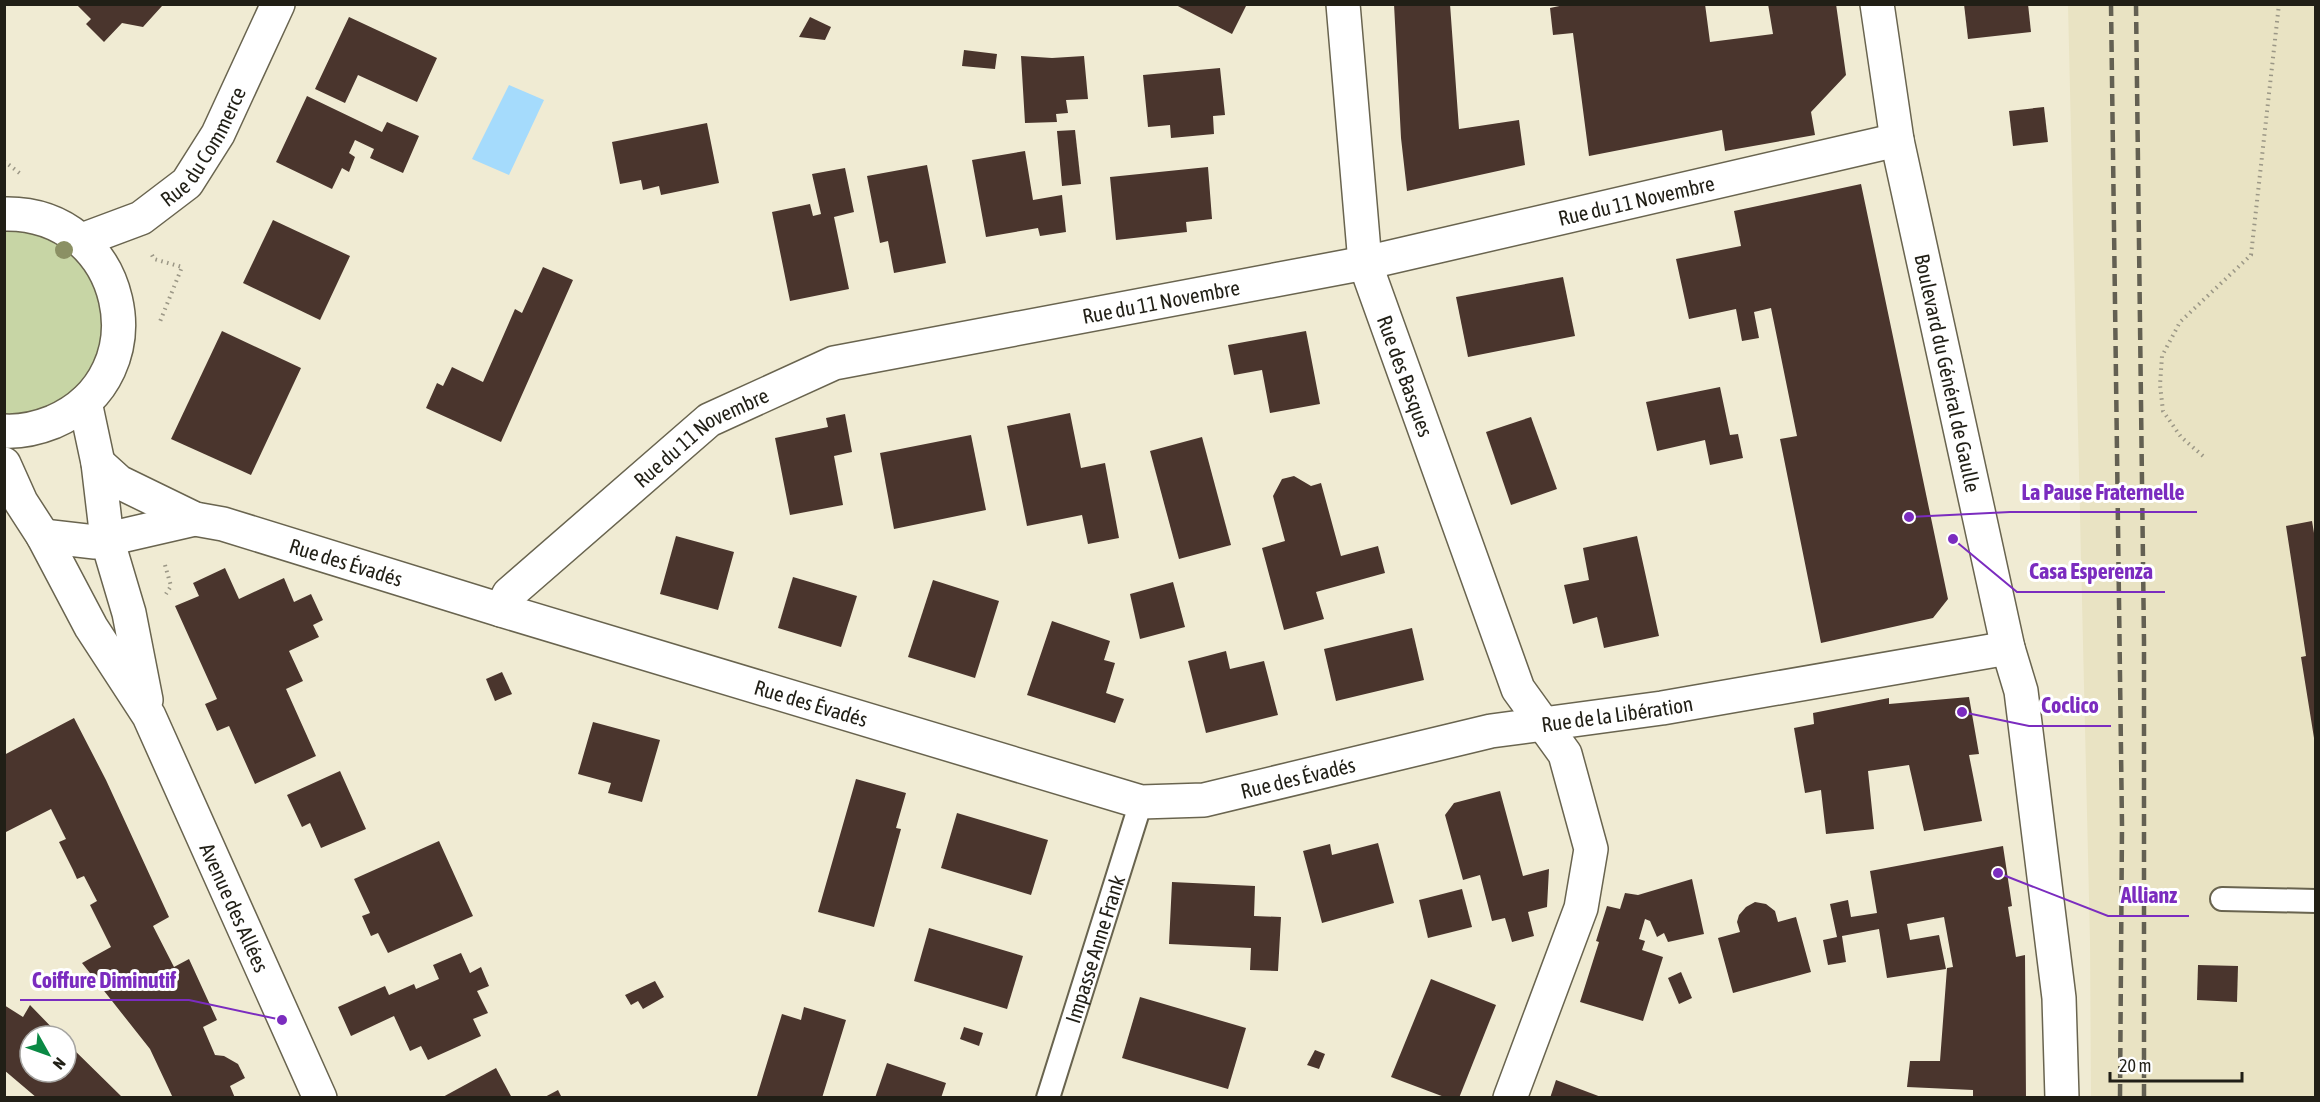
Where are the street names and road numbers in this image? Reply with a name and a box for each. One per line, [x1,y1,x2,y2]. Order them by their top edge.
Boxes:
street label: Rue du Commerce [156,83,250,211]
street label: Rue du 11 Novembre [1556,171,1717,230]
street label: Boulevard du Général de Gaulle [1910,252,1986,494]
street label: Rue du 11 Novembre [1080,275,1242,328]
street label: Rue des Basques [1373,312,1438,440]
street label: Rue du 11 Novembre [629,383,772,492]
street label: Rue des Évadés [287,533,405,591]
street label: Rue des Évadés [752,675,871,731]
street label: Rue de la Libération [1540,691,1695,736]
street label: Rue des Évadés [1238,752,1358,803]
street label: Avenue des Allées [195,839,274,976]
street label: Impasse Anne Frank [1060,872,1129,1026]

